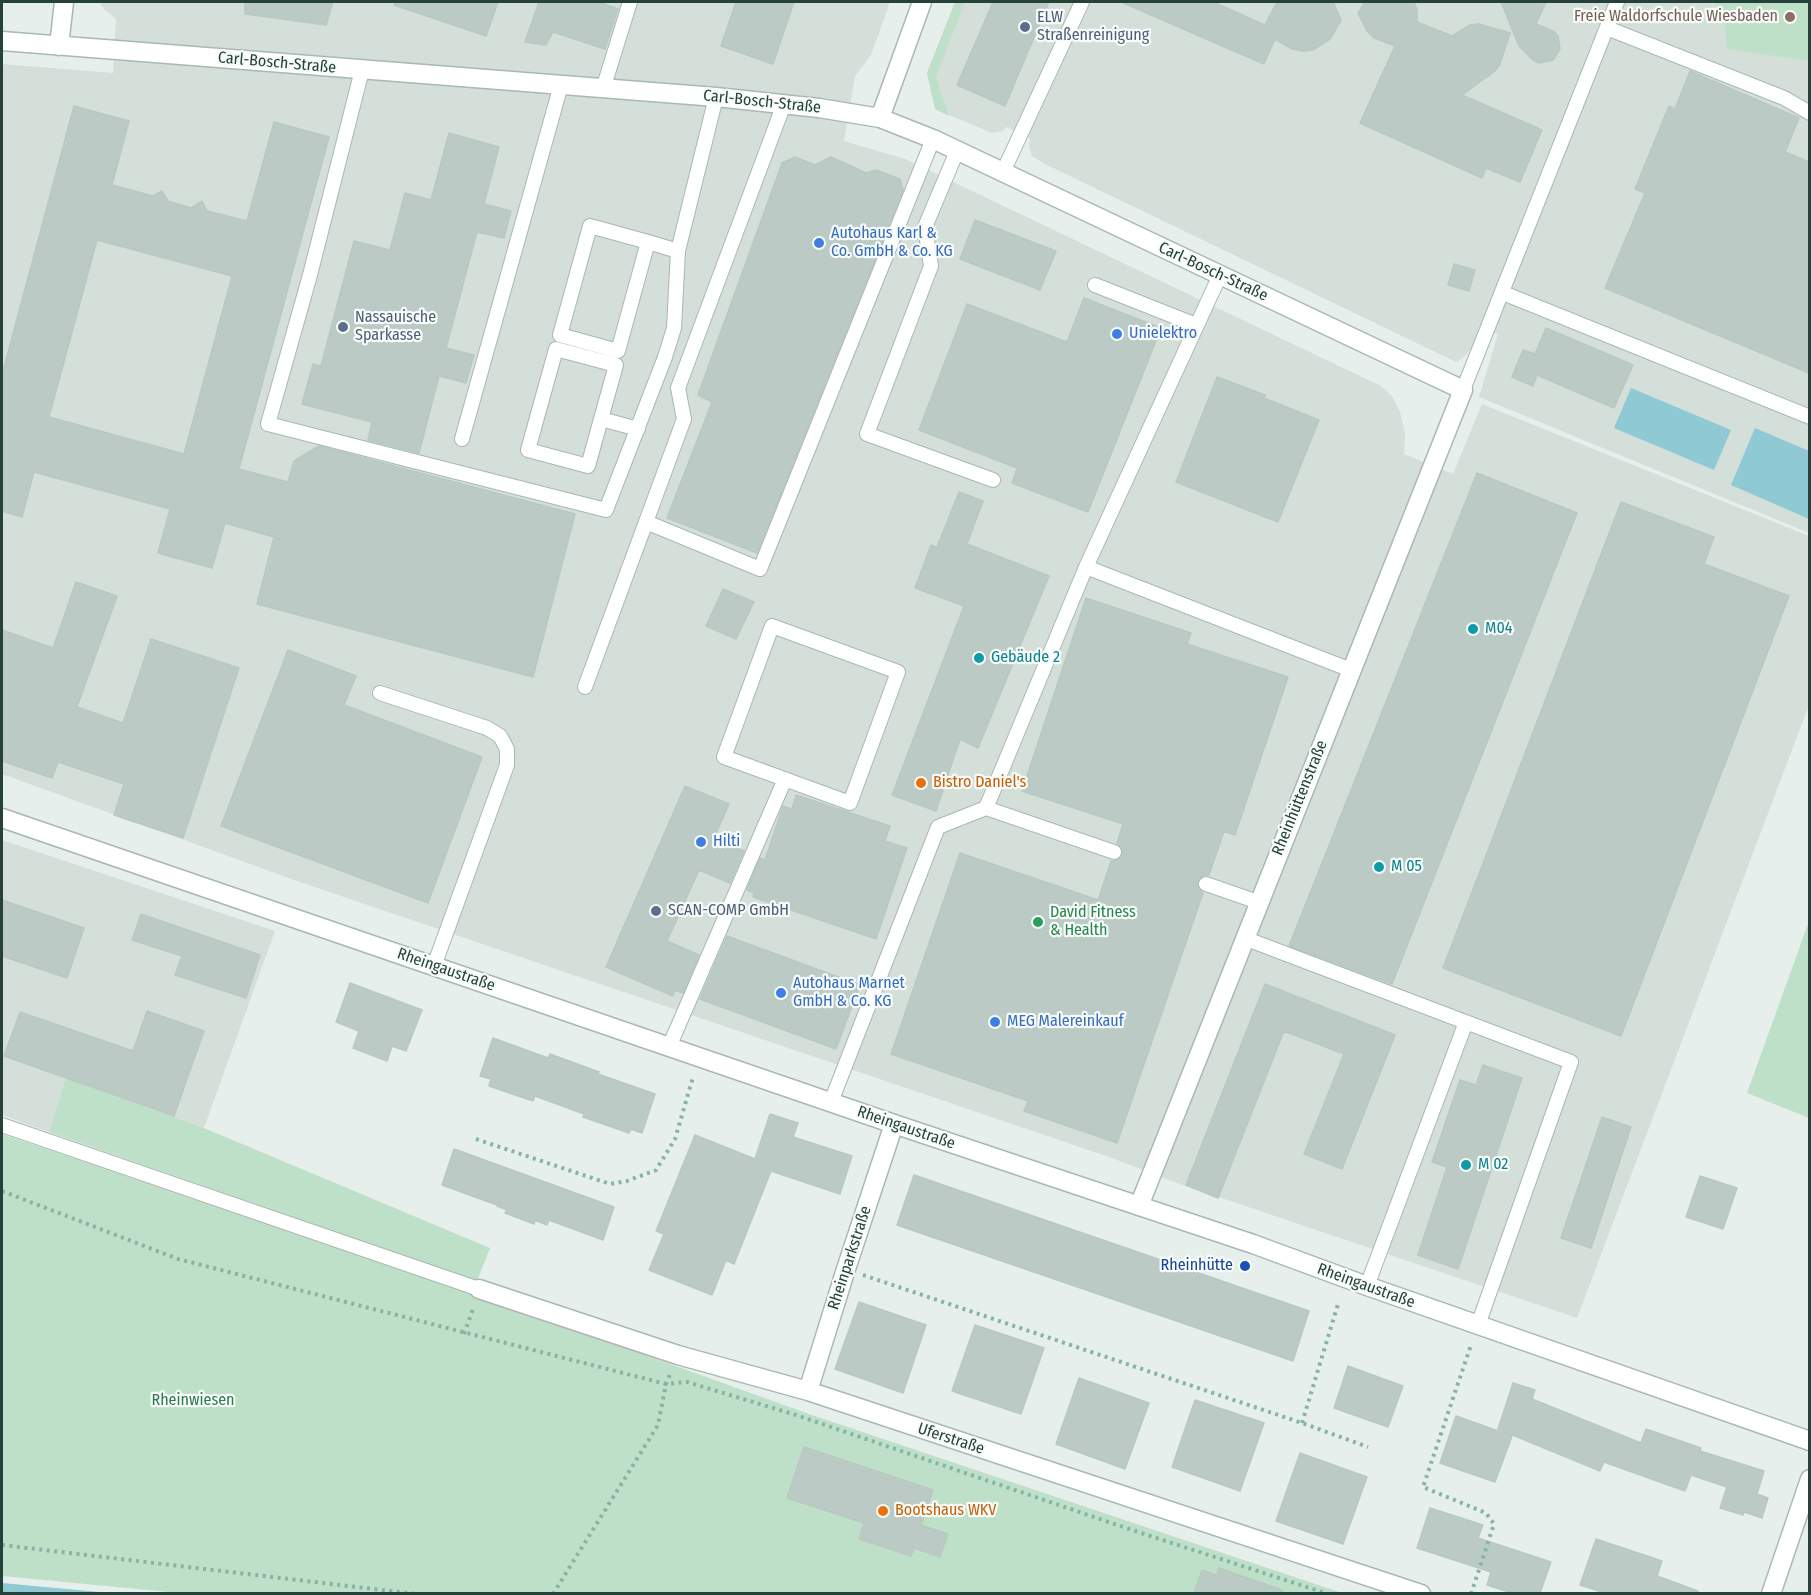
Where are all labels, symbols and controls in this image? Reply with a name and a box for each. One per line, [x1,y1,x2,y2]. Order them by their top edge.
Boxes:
place label: Freie Waldorfschule Wiesbaden [1574,7,1778,27]
place label: ELW Straßenreinigung [1037,8,1149,46]
marker: Freie Waldorfschule Wiesbaden [1783,10,1797,24]
marker: ELW Straßenreinigung [1018,20,1032,34]
street label: Carl-Bosch-Straße [217,48,337,78]
street label: Carl-Bosch-Straße [702,86,822,118]
place label: Autohaus Karl & Co. GmbH & Co. KG [831,224,953,262]
marker: Autohaus Karl & Co. GmbH & Co. KG [812,236,826,250]
street label: Carl-Bosch-Straße [1155,238,1271,306]
place label: Nassauische Sparkasse [355,308,436,346]
marker: Nassauische Sparkasse [336,320,350,334]
place label: Unielektro [1129,324,1197,344]
marker: Unielektro [1110,327,1124,341]
place label: M04 [1485,619,1512,639]
marker: M04 [1466,622,1480,636]
place label: Gebäude 2 [991,648,1060,668]
marker: Gebäude 2 [972,651,986,665]
street label: Rheinhüttenstraße [1268,738,1332,858]
place label: Bistro Daniel's [933,773,1026,793]
marker: Bistro Daniel's [914,776,928,790]
place label: Hilti [713,832,740,852]
marker: Hilti [694,835,708,849]
place label: M 05 [1391,857,1422,877]
marker: M 05 [1372,860,1386,874]
place label: SCAN-COMP GmbH [668,901,789,921]
place label: David Fitness & Health [1050,903,1136,941]
marker: SCAN-COMP GmbH [649,904,663,918]
marker: David Fitness & Health [1031,915,1045,929]
street label: Rheingaustraße [394,944,498,996]
place label: Autohaus Marnet GmbH & Co. KG [793,974,905,1012]
marker: Autohaus Marnet GmbH & Co. KG [774,986,788,1000]
place label: MEG Malereinkauf [1007,1012,1124,1032]
marker: MEG Malereinkauf [988,1015,1002,1029]
street label: Rheingaustraße [854,1102,958,1154]
place label: M 02 [1478,1155,1508,1175]
marker: M 02 [1459,1158,1473,1172]
street label: Rheinparkstraße [824,1204,876,1312]
place label: Rheinhütte [1161,1256,1233,1276]
marker: Rheinhütte [1238,1259,1252,1273]
street label: Rheingaustraße [1315,1259,1417,1313]
park label: Rheinwiesen [151,1391,235,1411]
street label: Uferstraße [915,1419,987,1459]
place label: Bootshaus WKV [895,1501,996,1521]
marker: Bootshaus WKV [876,1504,890,1518]

